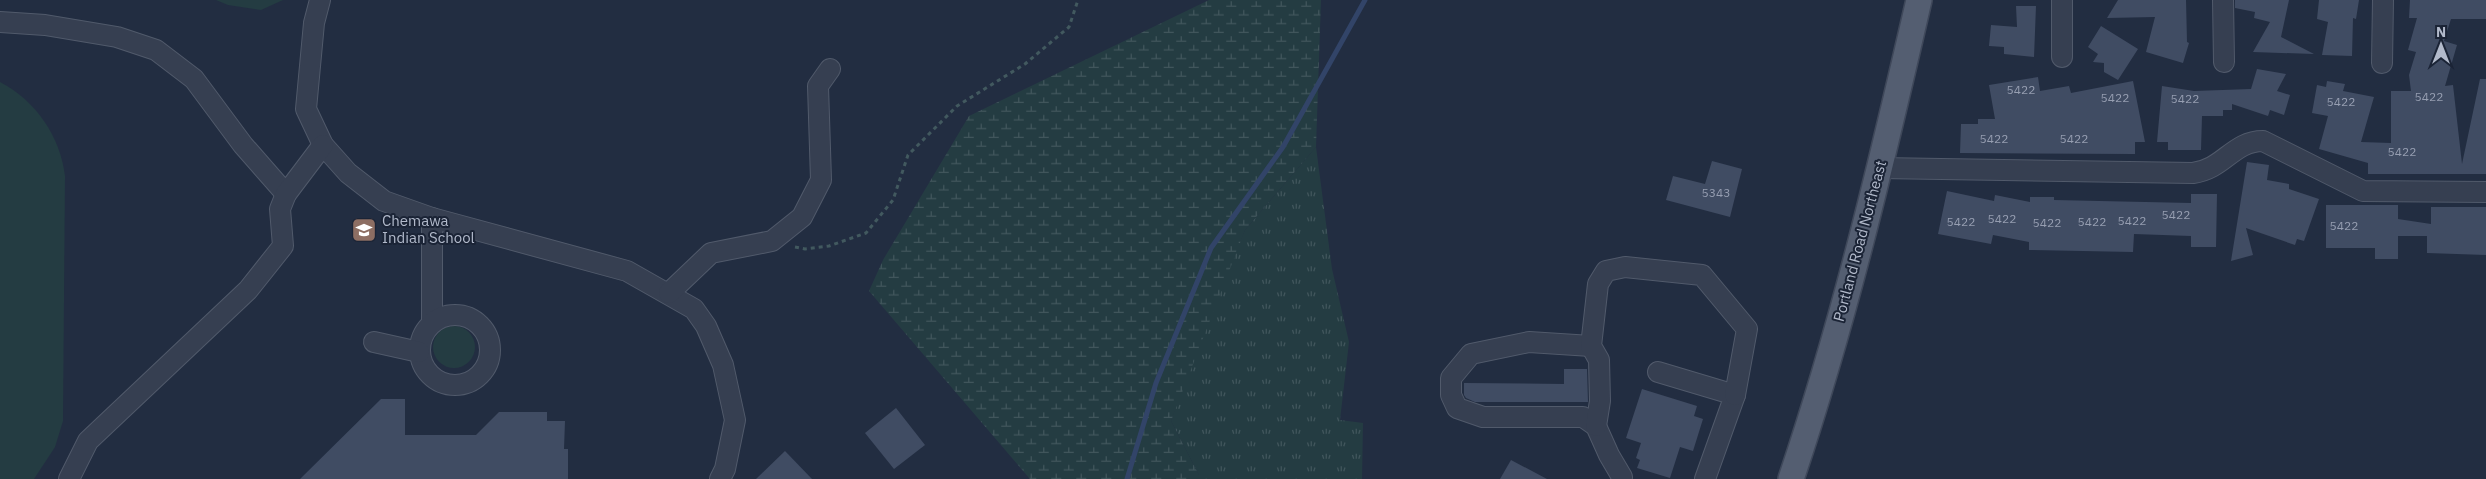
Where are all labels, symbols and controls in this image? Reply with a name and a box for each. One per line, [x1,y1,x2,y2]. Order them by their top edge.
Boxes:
north arrow [2416,20,2466,70]
text: N [2436,23,2446,41]
house number: 5422 [2007,82,2035,97]
house number: 5422 [2415,89,2443,104]
house number: 5422 [2101,90,2129,105]
house number: 5422 [2171,91,2199,106]
house number: 5422 [2327,94,2355,109]
house number: 5422 [1980,131,2008,146]
house number: 5422 [2060,131,2088,146]
house number: 5422 [2388,144,2416,159]
street label: Portland Road Northeast [1829,158,1890,323]
house number: 5343 [1702,185,1730,200]
house number: 5422 [2162,207,2190,222]
place label: Chemawa Indian School [382,211,475,247]
house number: 5422 [1988,211,2016,226]
house number: 5422 [2118,213,2146,228]
house number: 5422 [1947,214,1975,229]
house number: 5422 [2078,214,2106,229]
house number: 5422 [2033,215,2061,230]
school or university icon: Chemawa Indian School [351,217,377,243]
house number: 5422 [2330,218,2358,233]

